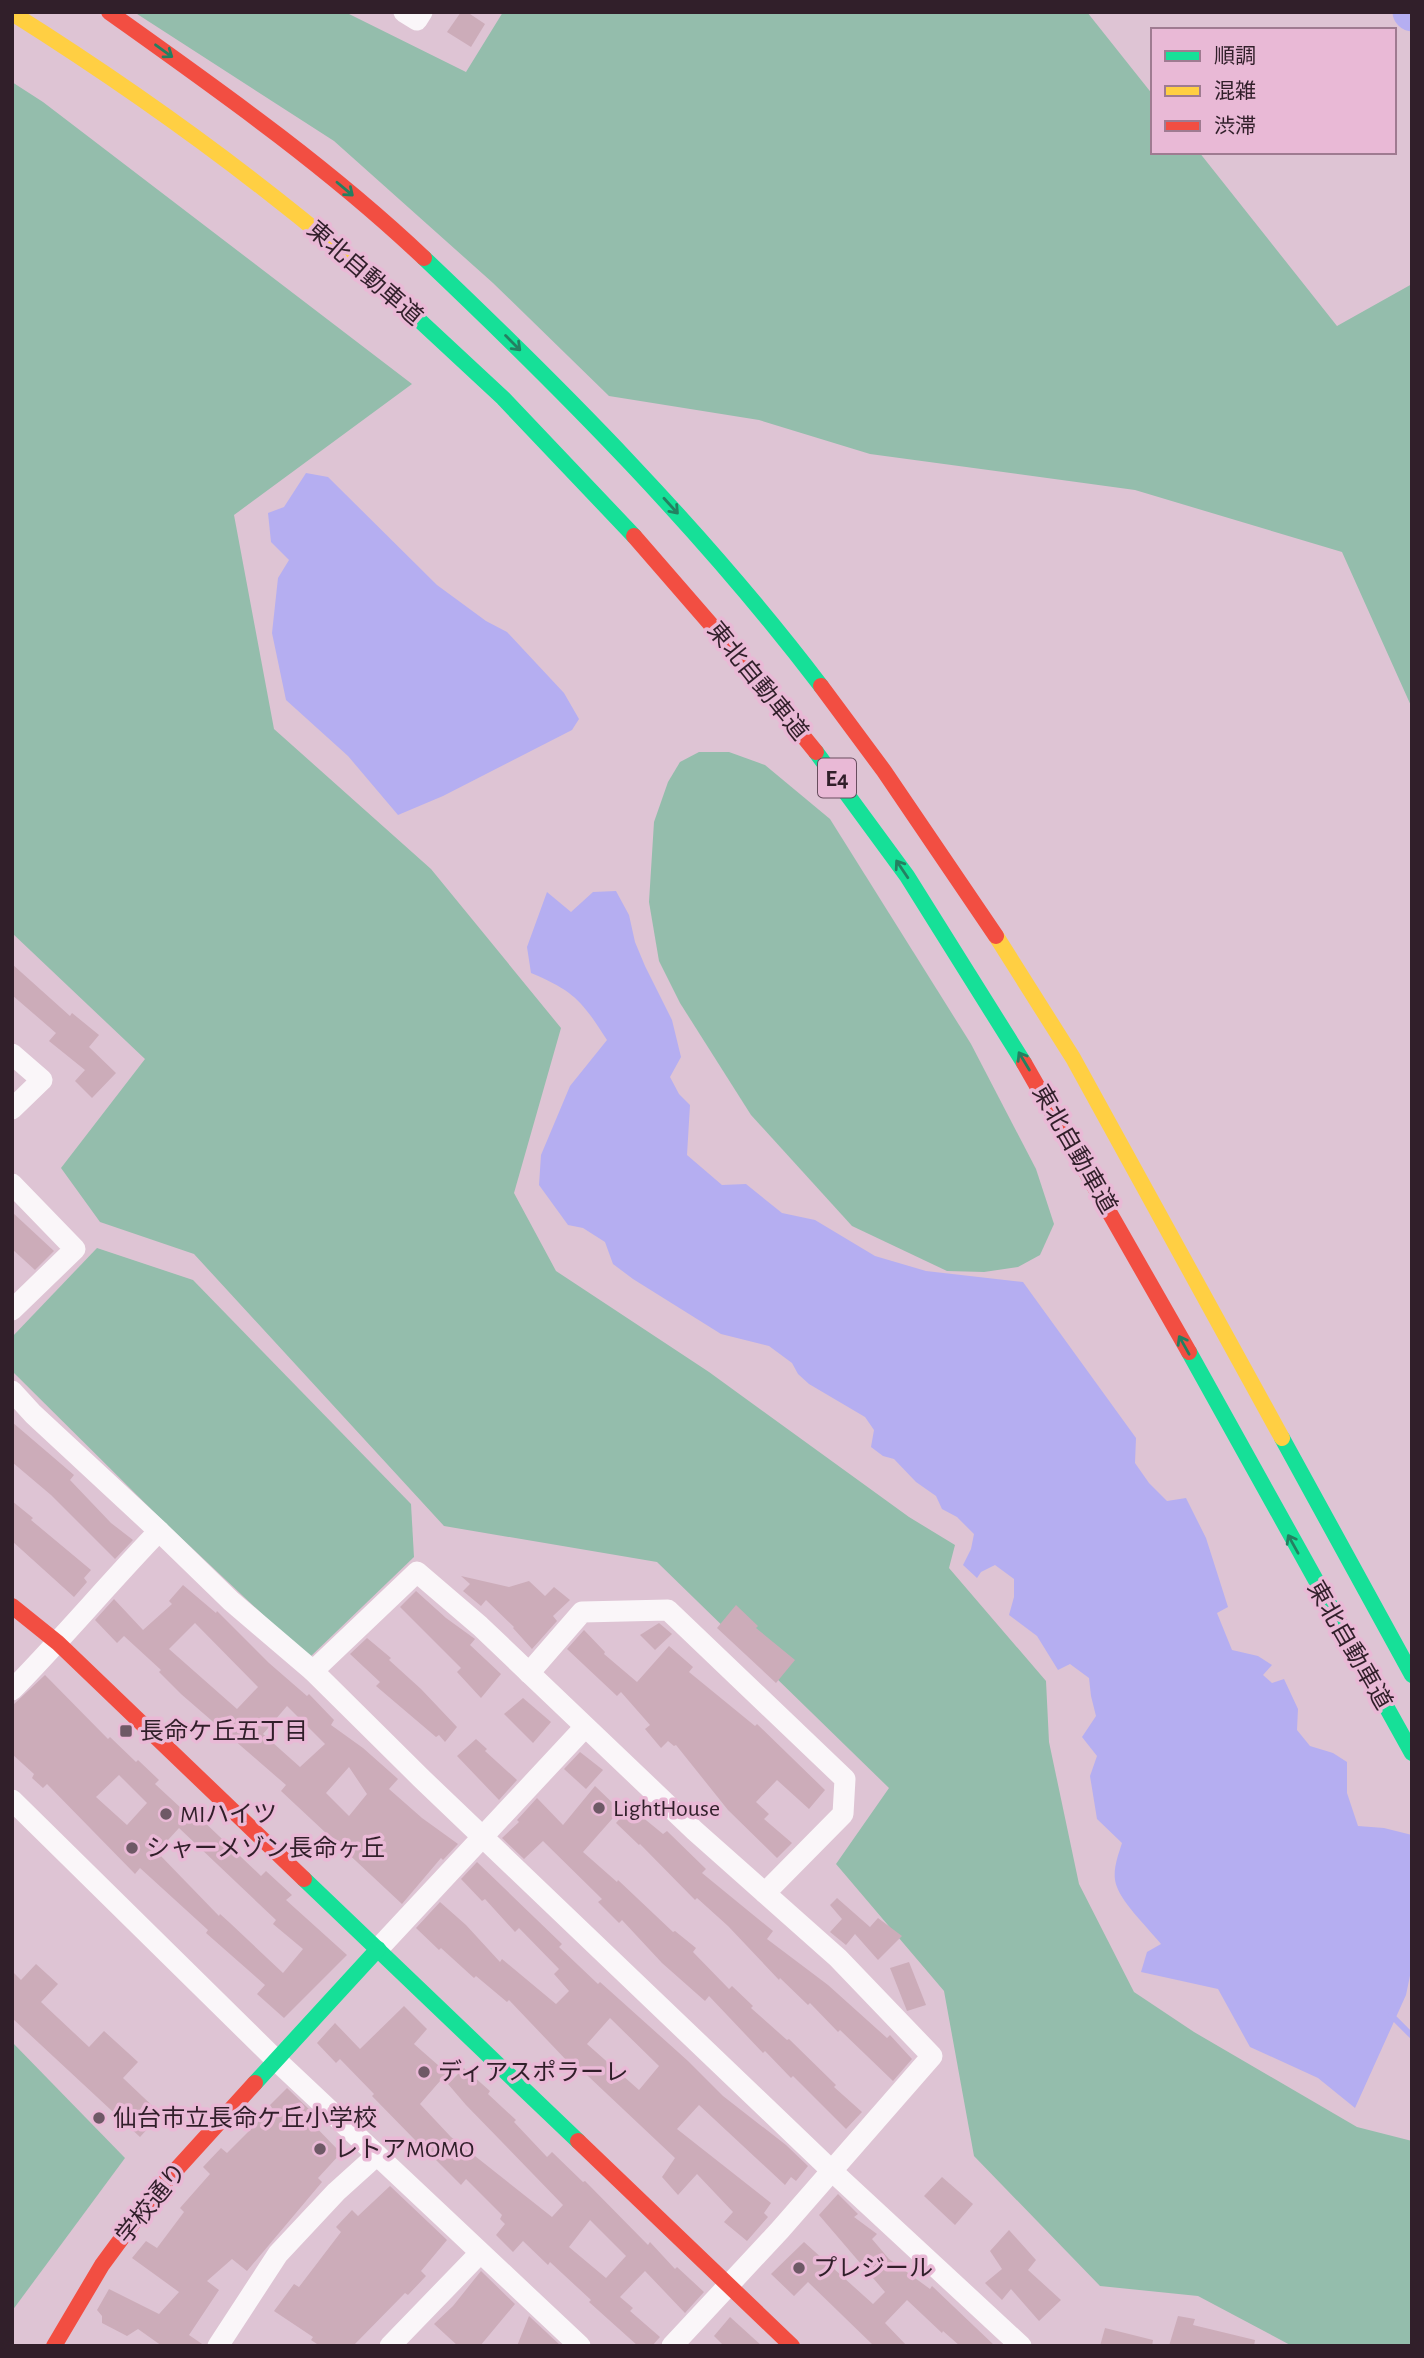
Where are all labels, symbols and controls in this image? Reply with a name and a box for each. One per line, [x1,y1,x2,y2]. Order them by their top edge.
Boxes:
legend [1151,28,1396,154]
one-way arrow [154,44,173,59]
text: 順調 [1214,45,1256,67]
text: 混雑 [1214,80,1256,102]
text: 渋滞 [1214,115,1256,137]
one-way arrow [336,181,354,197]
street label: 東北自動車道 [302,216,428,330]
one-way arrow [504,334,521,351]
one-way arrow [663,497,679,515]
street label: 東北自動車道 [703,617,813,745]
road number: E4 [818,758,856,798]
one-way arrow [895,860,909,879]
one-way arrow [1016,1052,1030,1072]
street label: 東北自動車道 [1028,1080,1122,1218]
one-way arrow [1177,1335,1190,1356]
one-way arrow [1286,1534,1299,1555]
street label: 東北自動車道 [1303,1576,1397,1714]
place label: 長命ケ丘五丁目 [140,1718,308,1744]
marker: 長命ケ丘五丁目 [118,1723,134,1739]
place label: LightHouse [613,1797,720,1821]
marker: LightHouse [591,1800,607,1816]
place label: MIハイツ [180,1803,277,1827]
marker: MIハイツ [158,1806,174,1822]
place label: シャーメゾン長命ヶ丘 [146,1835,385,1861]
marker: シャーメゾン長命ヶ丘 [124,1840,140,1856]
place label: ディアスポラーレ [438,2059,628,2085]
marker: ディアスポラーレ [416,2064,432,2080]
place label: 仙台市立長命ケ丘小学校 [113,2105,377,2131]
marker: 仙台市立長命ケ丘小学校 [91,2110,107,2126]
place label: レトアMOMO [334,2138,474,2162]
marker: レトアMOMO [312,2141,328,2157]
street label: 学校通り [111,2158,191,2248]
place label: プレジール [813,2256,933,2281]
marker: プレジール [791,2260,807,2276]

